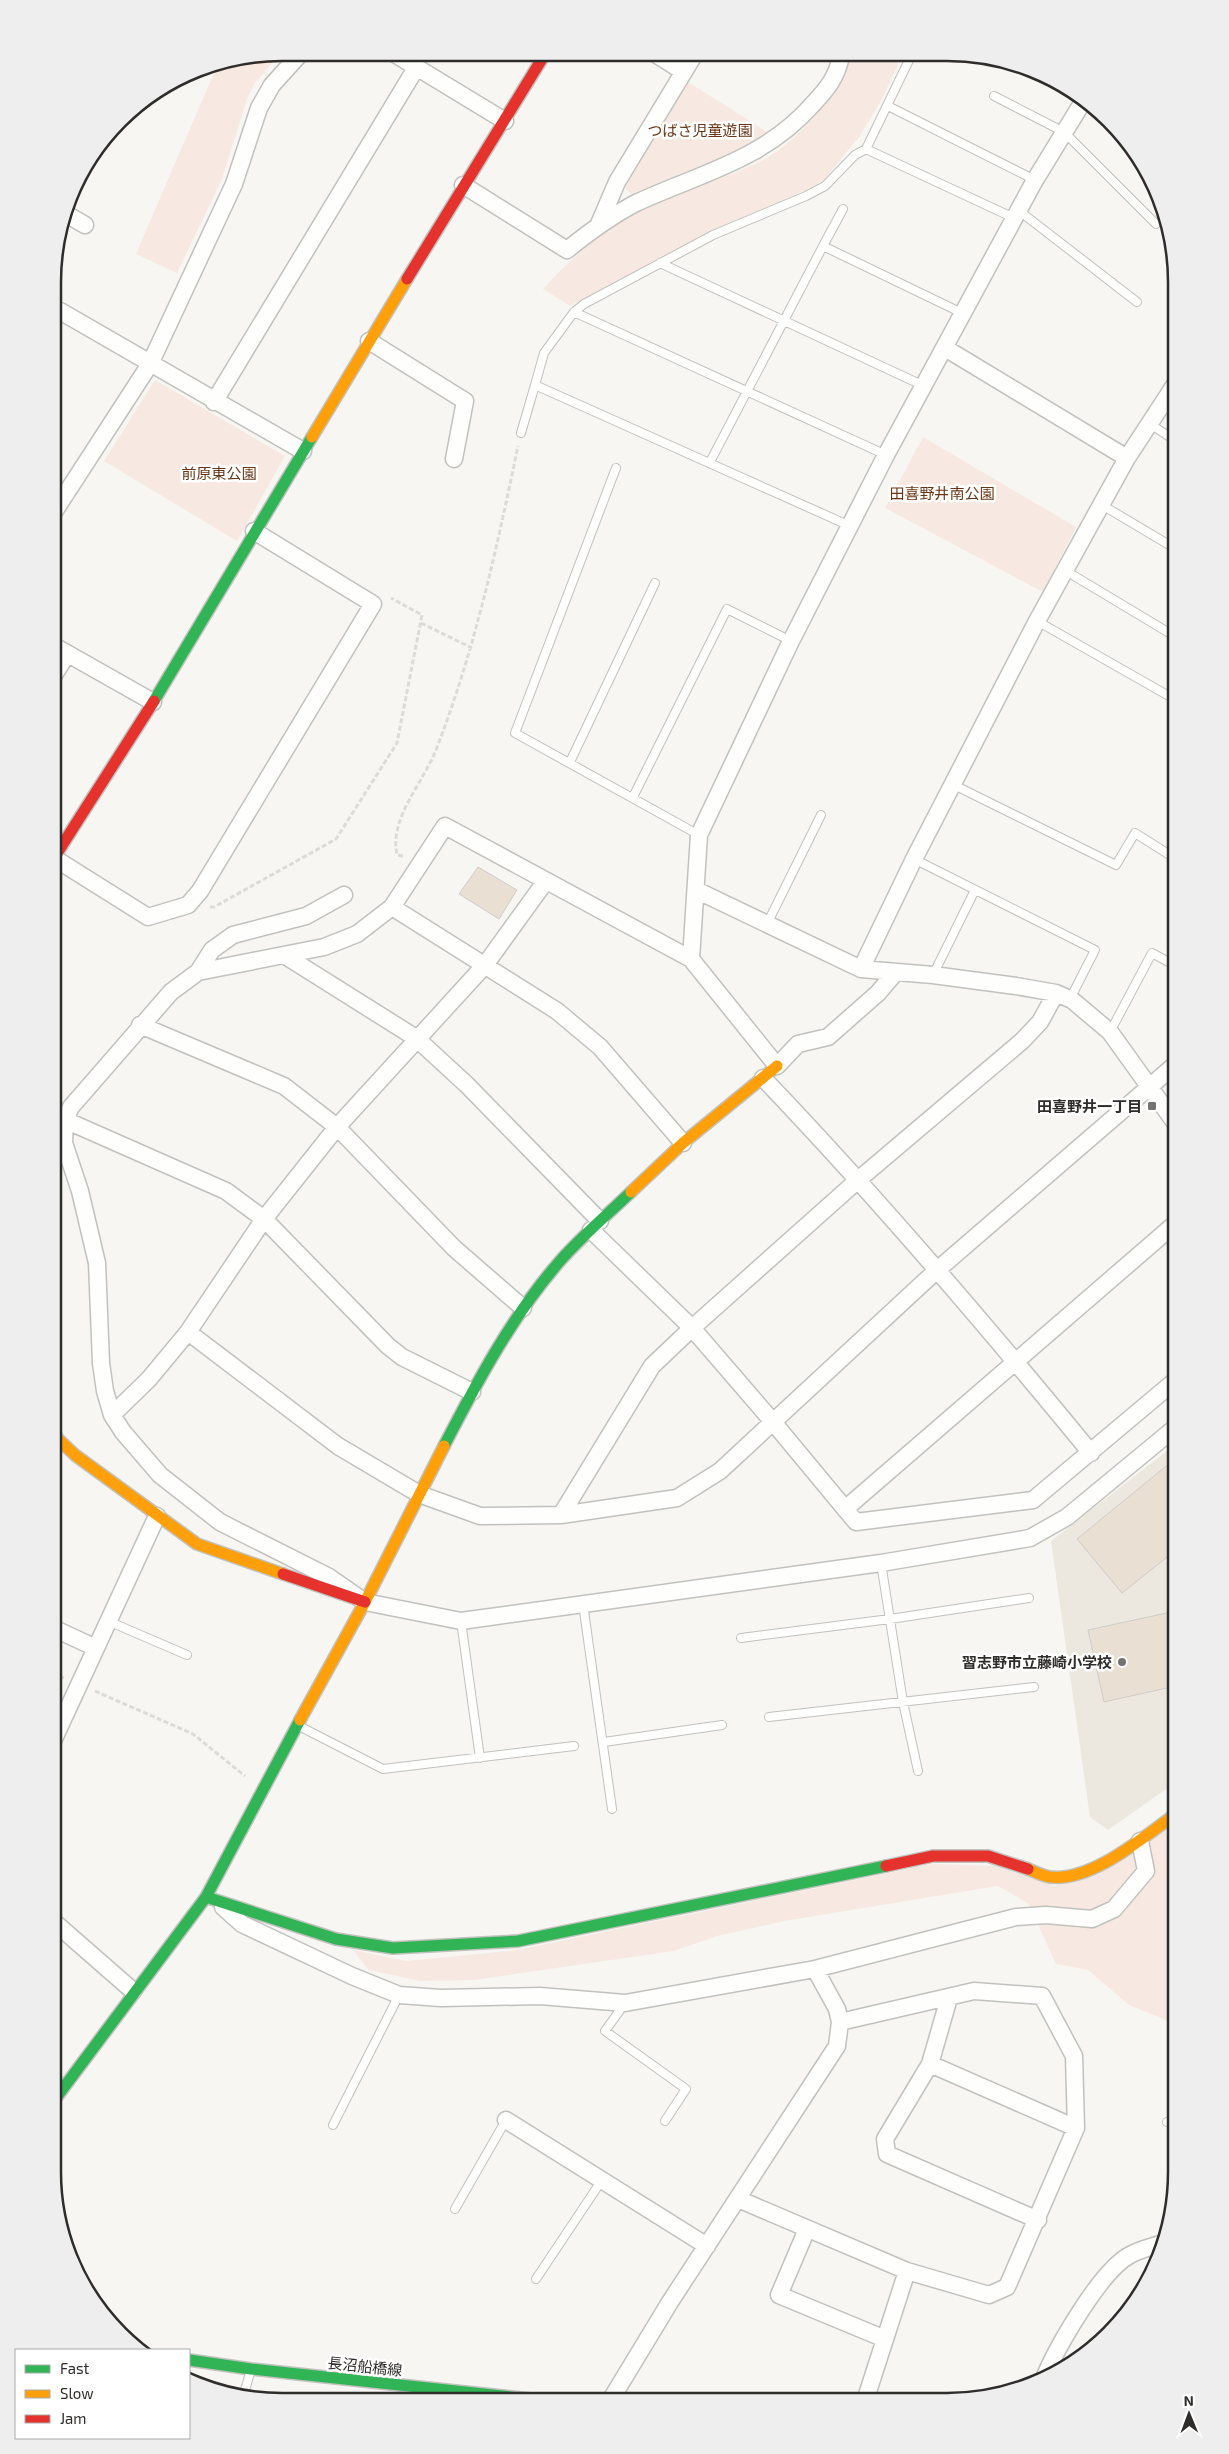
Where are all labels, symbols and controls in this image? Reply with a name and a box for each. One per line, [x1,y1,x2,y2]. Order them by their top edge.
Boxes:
park label: つばさ児童遊園 [647,121,753,139]
park label: 前原東公園 [181,464,257,482]
park label: 田喜野井南公園 [889,484,995,502]
place label: 田喜野井一丁目 [1037,1097,1142,1115]
marker: 田喜野井一丁目 [1146,1100,1158,1112]
place label: 習志野市立藤崎小学校 [962,1653,1112,1671]
marker: 習志野市立藤崎小学校 [1116,1656,1128,1668]
legend [15,2349,190,2439]
street label: 長沼船橋線 [327,2353,403,2379]
text: Fast [60,2359,90,2377]
text: Slow [60,2384,94,2402]
north arrow [1164,2389,1214,2439]
text: N [1184,2392,1194,2409]
text: Jam [60,2409,86,2427]

